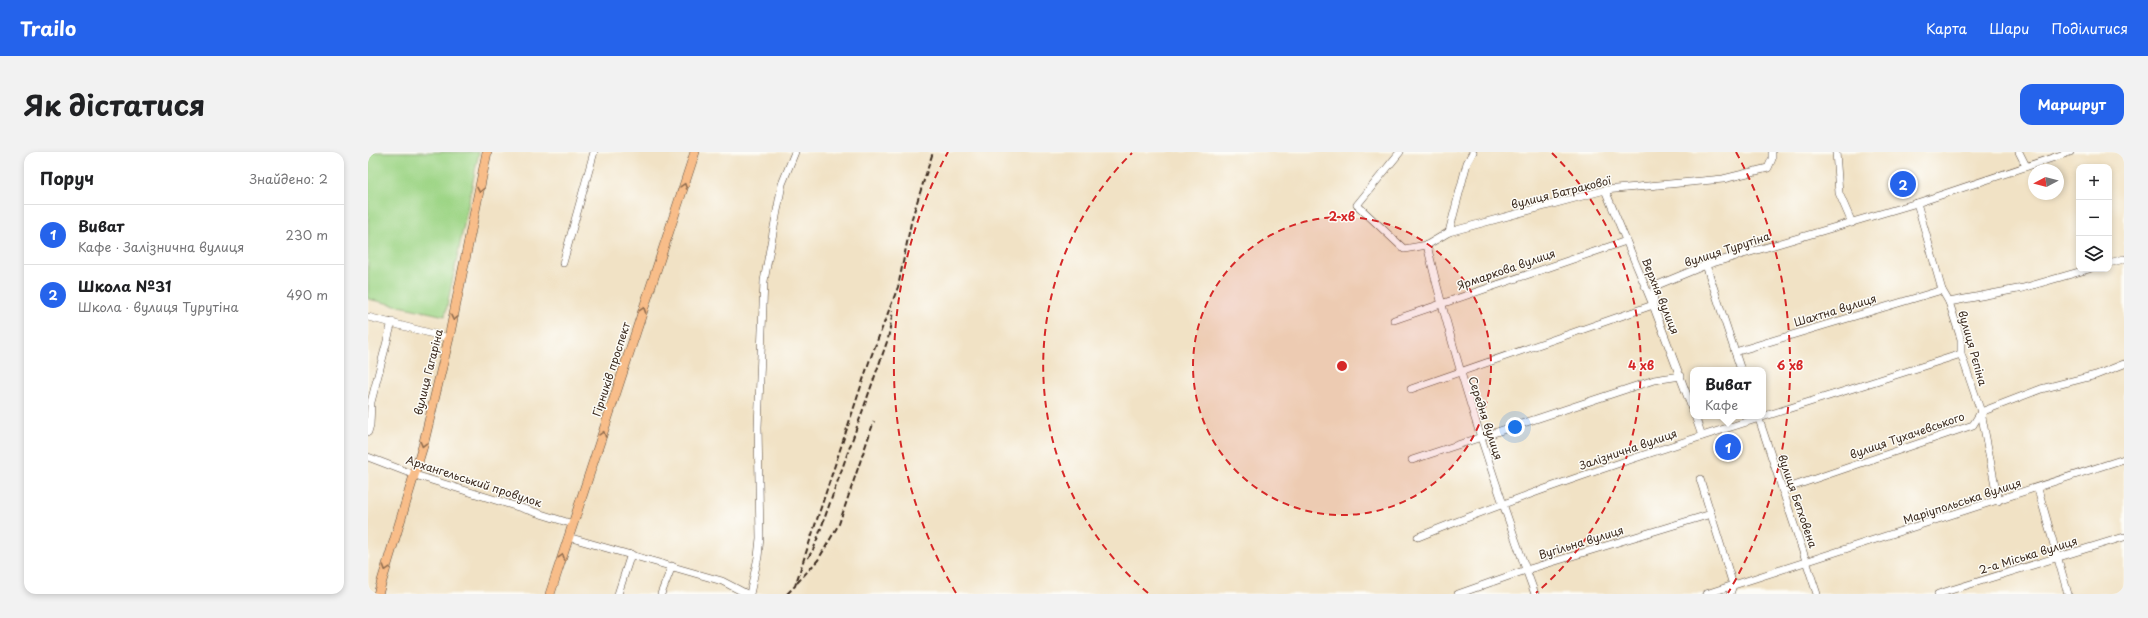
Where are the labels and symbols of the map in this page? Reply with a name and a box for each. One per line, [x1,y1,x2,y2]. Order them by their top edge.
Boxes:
north arrow [2028,164,2064,200]
pin: 2 [1890,169,1916,199]
street label: вулиця Батракової [1509,171,1614,213]
one-way arrow [679,183,688,190]
one-way arrow [476,187,484,193]
text: 2 хв [1329,207,1355,225]
street label: вулиця Турутіна [1682,227,1772,271]
street label: Ярмаркова вулиця [1454,244,1558,294]
street label: Верхня вулиця [1638,255,1684,337]
street label: Шахтна вулиця [1792,289,1878,331]
one-way arrow [638,306,647,313]
street label: вулиця Рєпіна [1954,308,1992,388]
one-way arrow [450,314,458,321]
street label: Гірників проспект [588,319,634,418]
street label: вулиця Гагаріна [409,327,447,417]
text: 4 хв [1628,356,1654,374]
text: 6 хв [1777,356,1803,374]
centre of rings [1335,359,1349,373]
street label: Середня вулиця [1464,374,1508,462]
street label: вулиця Тухачевського [1847,407,1967,463]
your location [1505,417,1525,437]
street label: Залізнична вулиця [1576,424,1679,474]
one-way arrow [598,430,607,437]
pin: 1 [1715,432,1741,462]
one-way arrow [419,440,428,447]
street label: Архангельський провулок [404,451,545,511]
street label: вулиця Бетховена [1774,452,1822,550]
street label: Маріупольська вулиця [1901,474,2023,528]
street label: Вугільна вулиця [1536,521,1626,563]
street label: 2-а Міська вулиця [1977,532,2079,578]
one-way arrow [557,554,566,561]
one-way arrow [382,565,390,572]

